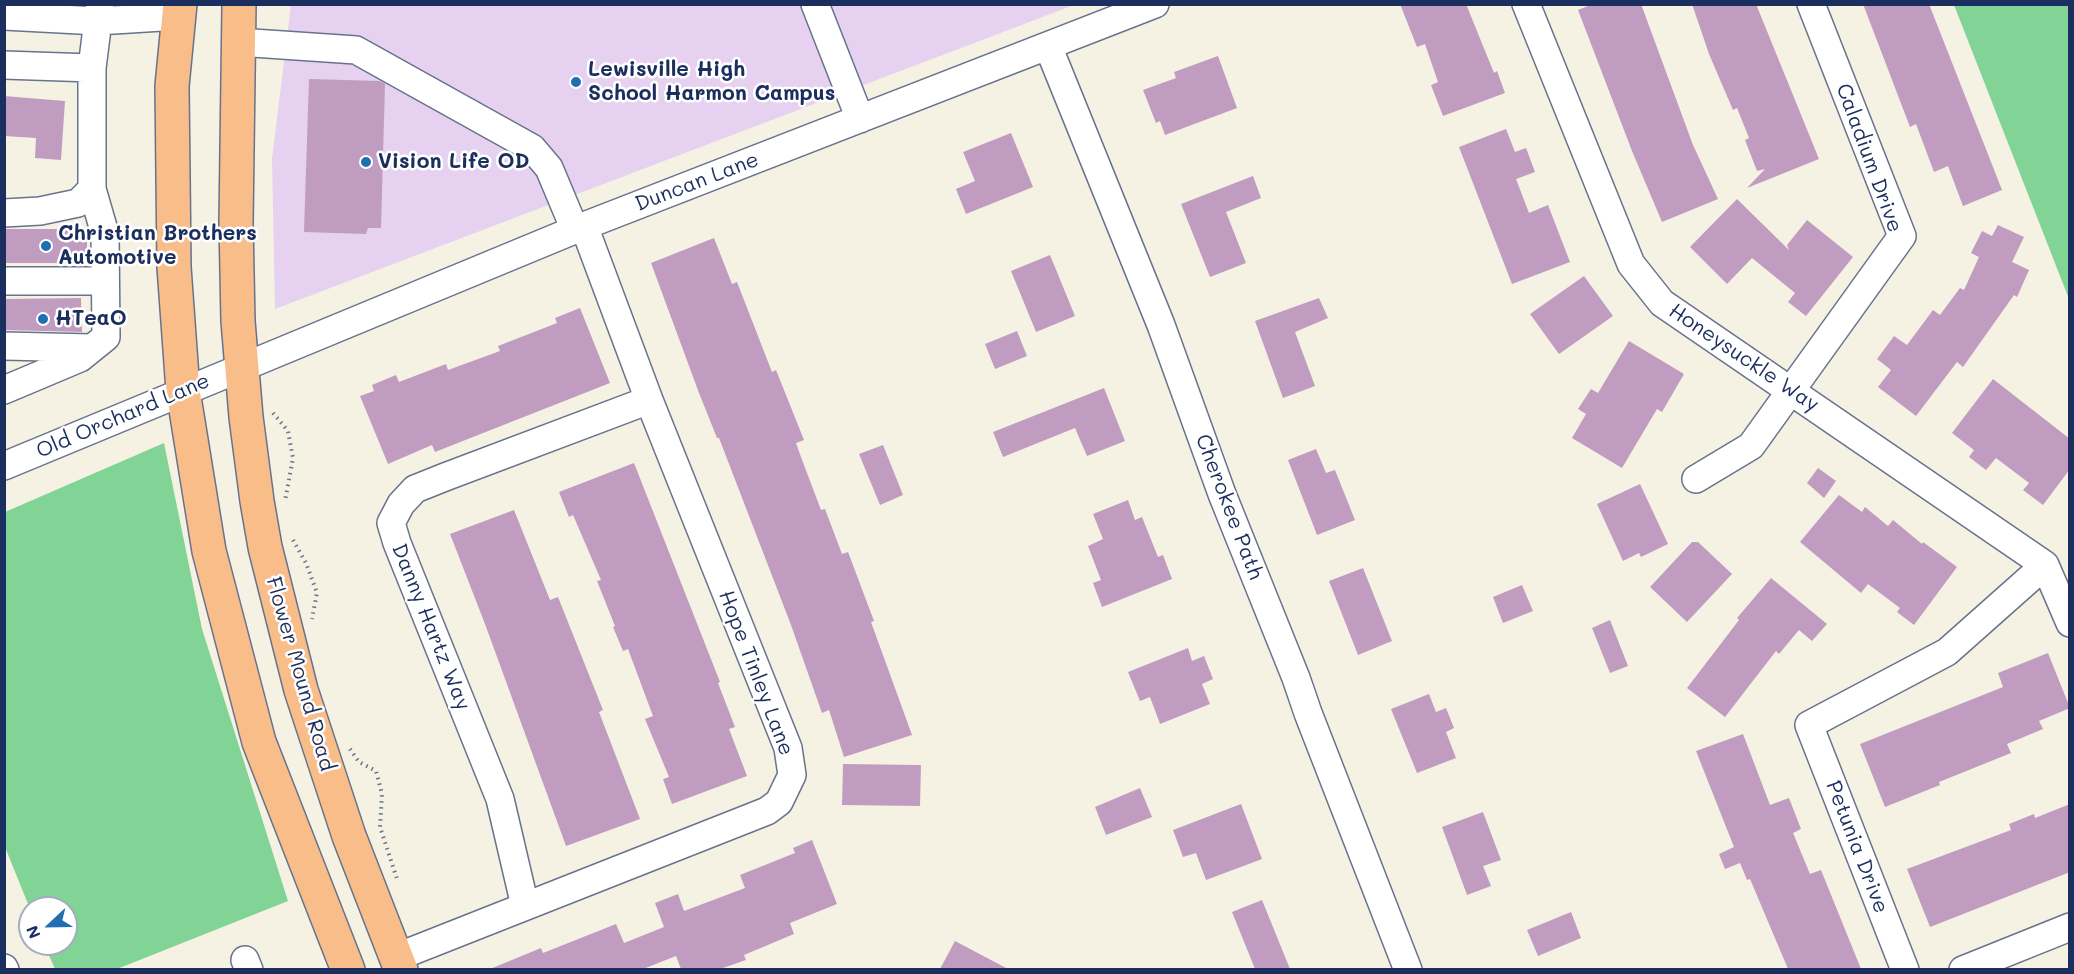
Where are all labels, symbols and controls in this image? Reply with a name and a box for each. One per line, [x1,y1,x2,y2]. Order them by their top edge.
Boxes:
place label: Lewisville High School Harmon Campus [588,57,835,107]
marker: Lewisville High School Harmon Campus [569,75,583,89]
street label: Caladium Drive [1830,80,1908,236]
street label: Duncan Lane [632,147,762,217]
place label: Vision Life OD [378,149,529,175]
marker: Vision Life OD [359,155,373,169]
place label: Christian Brothers Automotive [58,221,257,271]
marker: Christian Brothers Automotive [39,239,53,253]
street label: Honeysuckle Way [1664,298,1824,418]
place label: HTeaO [55,306,127,332]
marker: HTeaO [36,312,50,326]
street label: Old Orchard Lane [33,368,213,464]
street label: Cherokee Path [1190,431,1268,583]
street label: Danny Hartz Way [386,540,476,714]
street label: Flower Mound Road [260,574,340,774]
street label: Hope Tinley Lane [713,587,799,759]
street label: Petunia Drive [1820,777,1894,917]
north arrow [18,896,78,956]
text: N [21,923,45,942]

